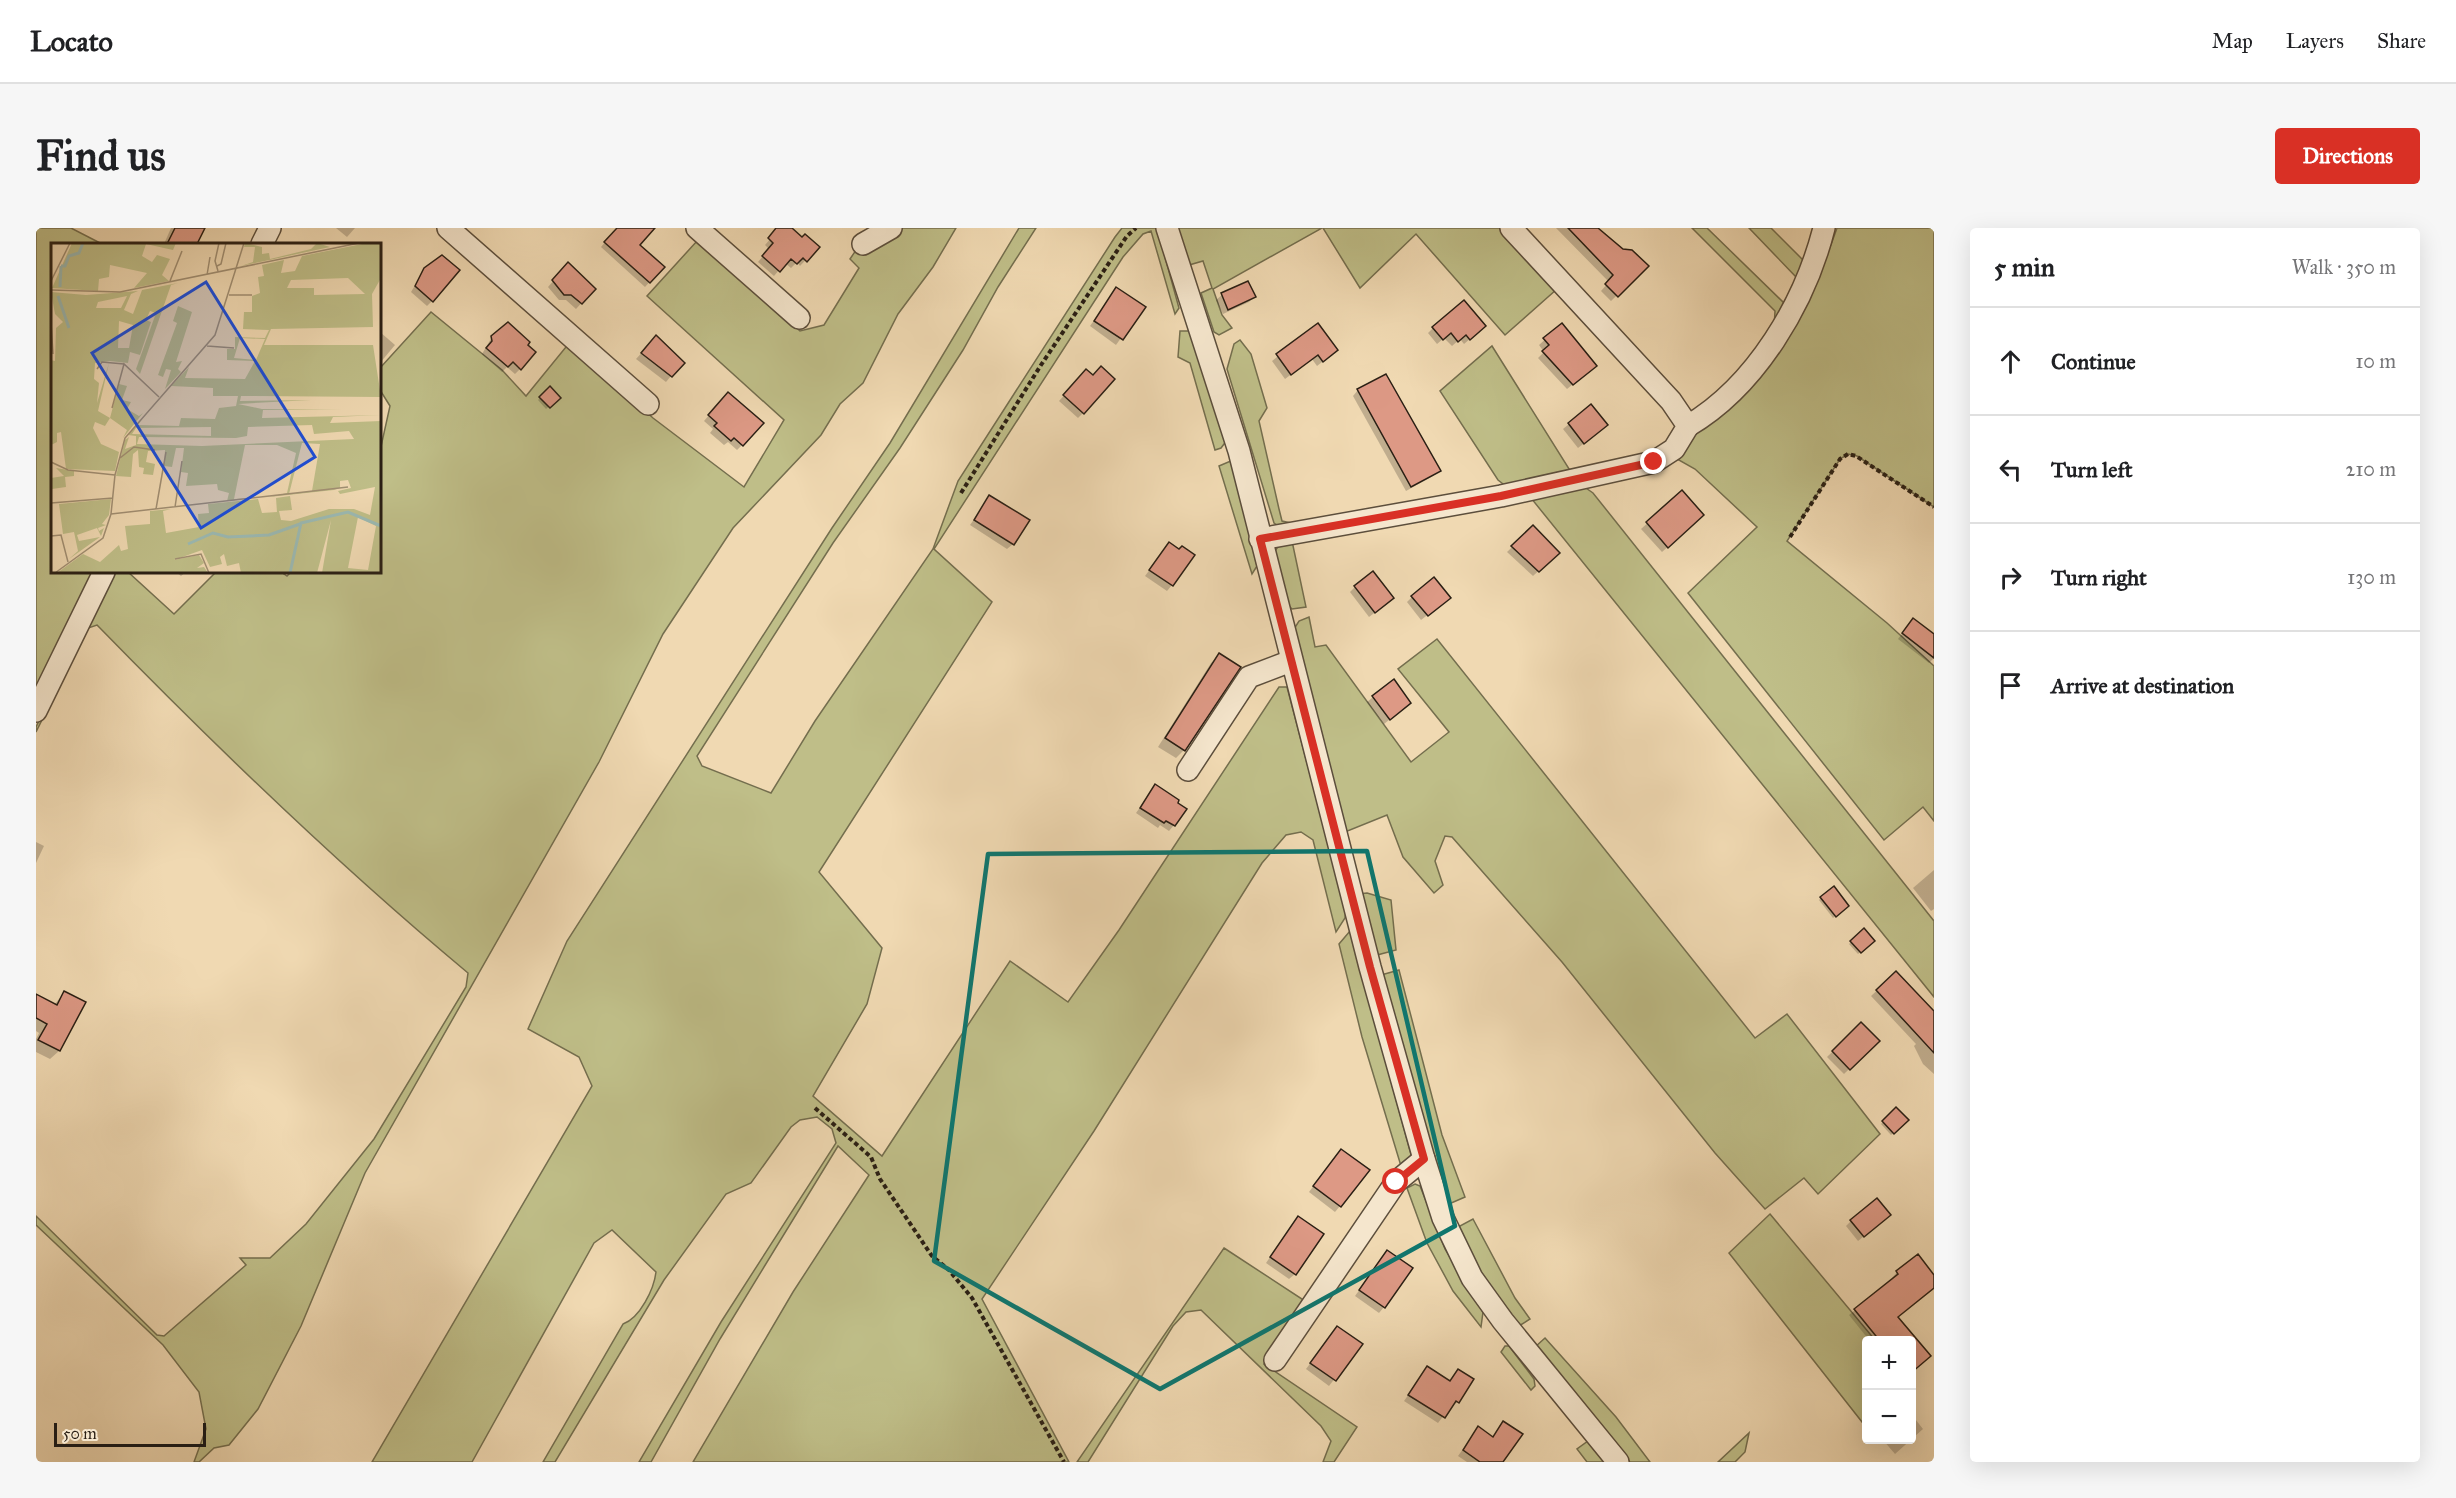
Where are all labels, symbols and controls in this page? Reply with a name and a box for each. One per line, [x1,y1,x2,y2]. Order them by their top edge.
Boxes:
text: Locato [30,24,113,59]
text: Map [2212,28,2253,54]
text: Layers [2286,28,2344,54]
text: Share [2377,28,2426,54]
button: Directions [2275,128,2420,184]
text: Find us [36,130,166,182]
inset map [51,243,381,573]
text: 5 min [1994,251,2055,283]
text: Walk · 350 m [2292,255,2396,279]
icon: ahead [1994,345,2027,378]
text: Continue [2051,348,2136,375]
text: 10 m [2355,349,2396,373]
route end [1640,448,1666,474]
icon: left [1994,453,2027,486]
text: Turn left [2051,456,2133,483]
text: 210 m [2346,457,2396,481]
icon: right [1994,561,2027,594]
text: Turn right [2051,564,2147,591]
text: 130 m [2347,565,2396,589]
icon: arrive [1994,669,2027,702]
text: Arrive at destination [2051,672,2234,699]
route start [1382,1168,1408,1194]
map controls [1862,1336,1916,1444]
button: + [1862,1336,1916,1390]
button: − [1862,1390,1916,1444]
scale bar [54,1420,206,1448]
text: 50 m [63,1424,97,1443]

